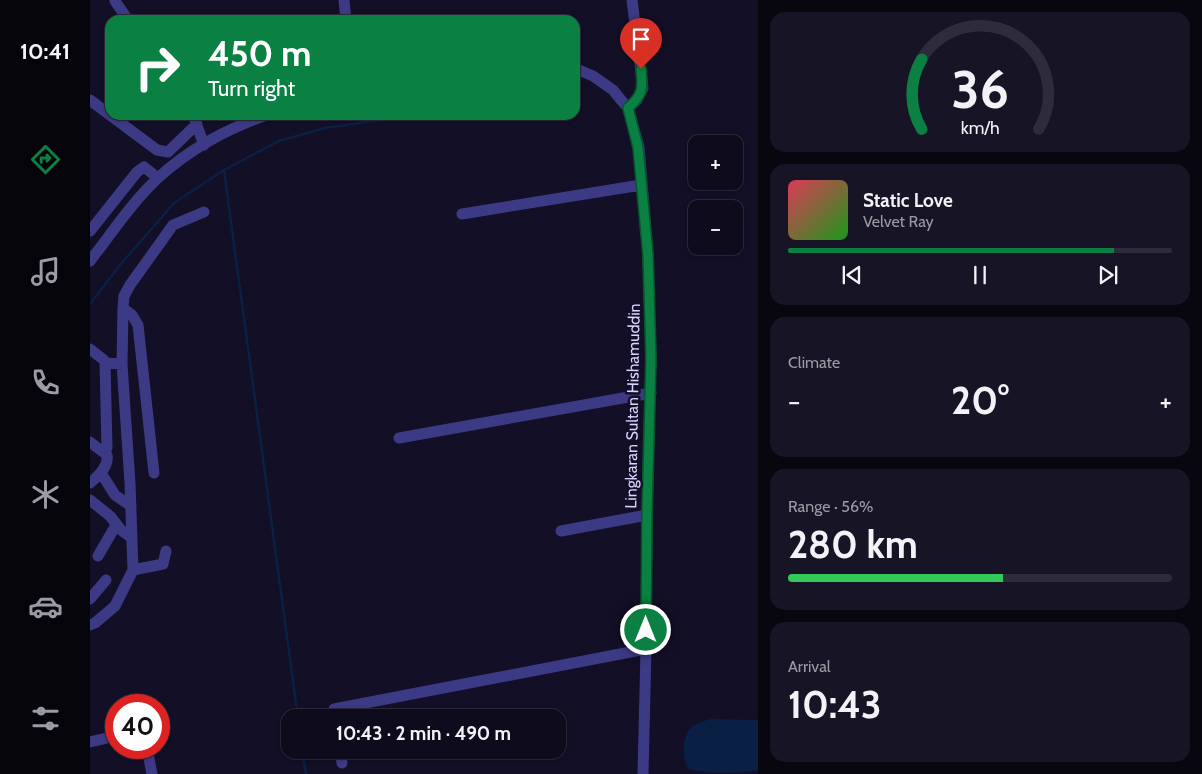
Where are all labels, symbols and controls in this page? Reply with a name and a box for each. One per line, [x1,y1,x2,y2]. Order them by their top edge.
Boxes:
pin [620,18,662,69]
icon: arrive [627,25,655,53]
text: 450 m [208,32,312,75]
icon: right [125,35,190,100]
text: 10:41 [20,38,70,65]
text: 36 [951,58,1009,121]
text: Turn right [208,75,295,102]
text: km/h [960,117,1000,138]
map controls [688,135,743,255]
button: + [688,135,743,190]
icon: directions [28,142,63,177]
text: Static Love [863,189,953,212]
button: − [688,200,743,255]
text: Velvet Ray [863,212,934,231]
icon: music [28,254,63,289]
icon: previous [838,261,866,289]
icon: pause [966,261,994,289]
icon: next [1094,261,1122,289]
street label: Lingkaran Sultan Hishamuddin [621,303,644,509]
text: Climate [788,353,840,372]
icon: phone [28,365,63,400]
text: 20° [951,377,1009,424]
text: − [788,384,800,418]
text: + [1160,384,1172,418]
icon: climate [28,477,63,512]
text: Range · 56% [788,497,874,516]
text: 280 km [788,521,918,568]
icon: car [28,589,63,624]
position arrow [619,603,671,655]
text: Arrival [788,657,831,676]
text: 10:43 [788,681,881,728]
speed limit sign: 40 [105,694,170,759]
icon: filters [28,701,63,736]
text: 10:43 · 2 min · 490 m [336,722,511,745]

